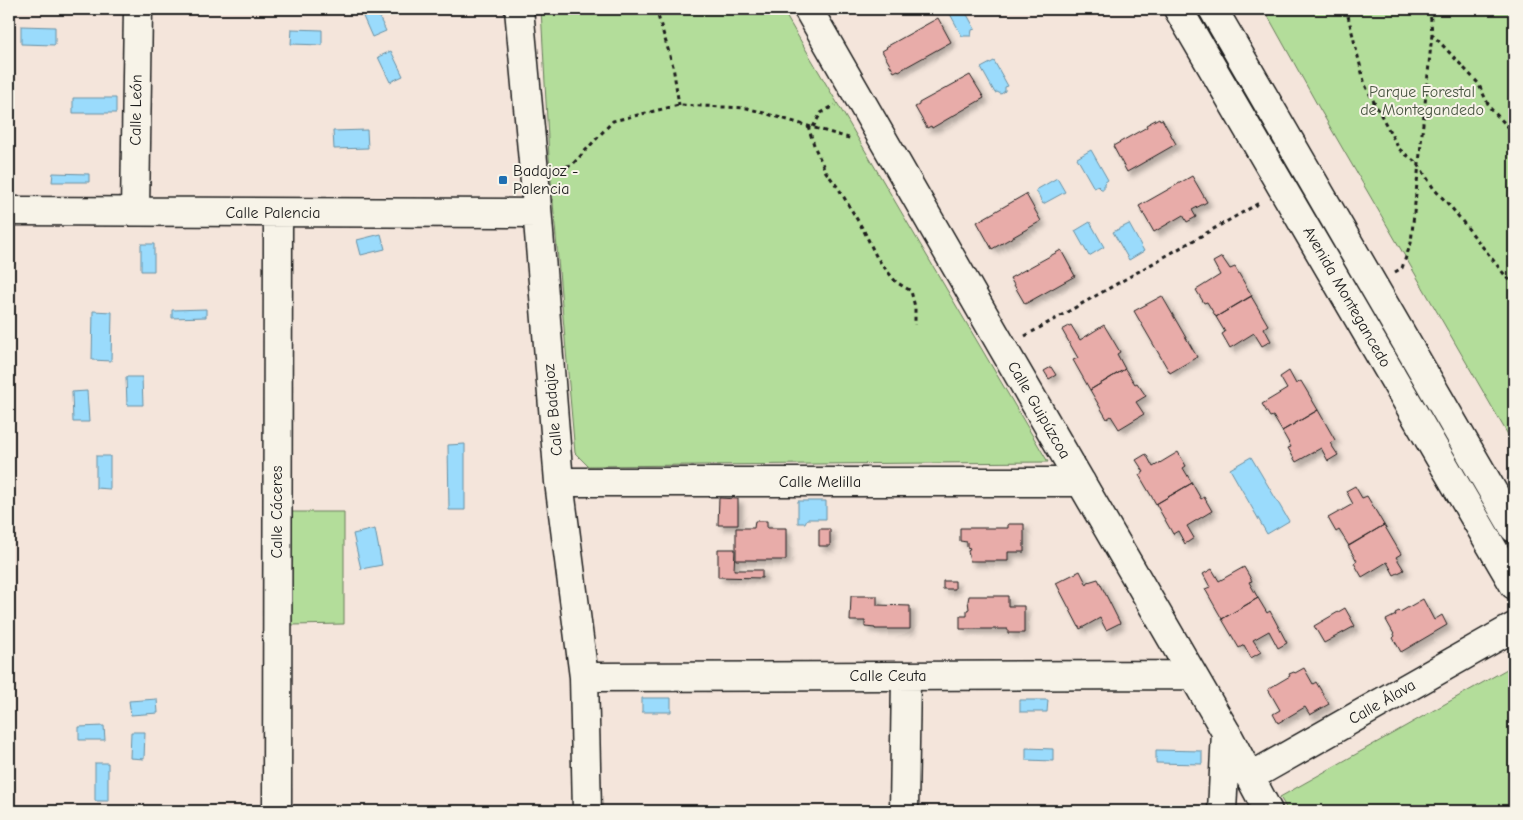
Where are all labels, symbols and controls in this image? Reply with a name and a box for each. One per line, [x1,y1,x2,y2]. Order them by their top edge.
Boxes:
street label: Calle León [126,74,146,146]
park label: Parque Forestal de Montegandedo [1360,83,1484,119]
place label: Badajoz - Palencia [513,162,578,198]
marker: Badajoz - Palencia [497,174,509,186]
street label: Calle Palencia [226,204,320,222]
street label: Avenida Montegancedo [1299,223,1395,371]
street label: Calle Guipúzcoa [1004,358,1074,462]
street label: Calle Badajoz [540,363,566,457]
street label: Calle Cáceres [268,465,286,558]
street label: Calle Melilla [779,473,861,491]
street label: Calle Ceuta [850,667,926,685]
street label: Calle Álava [1345,675,1419,728]

